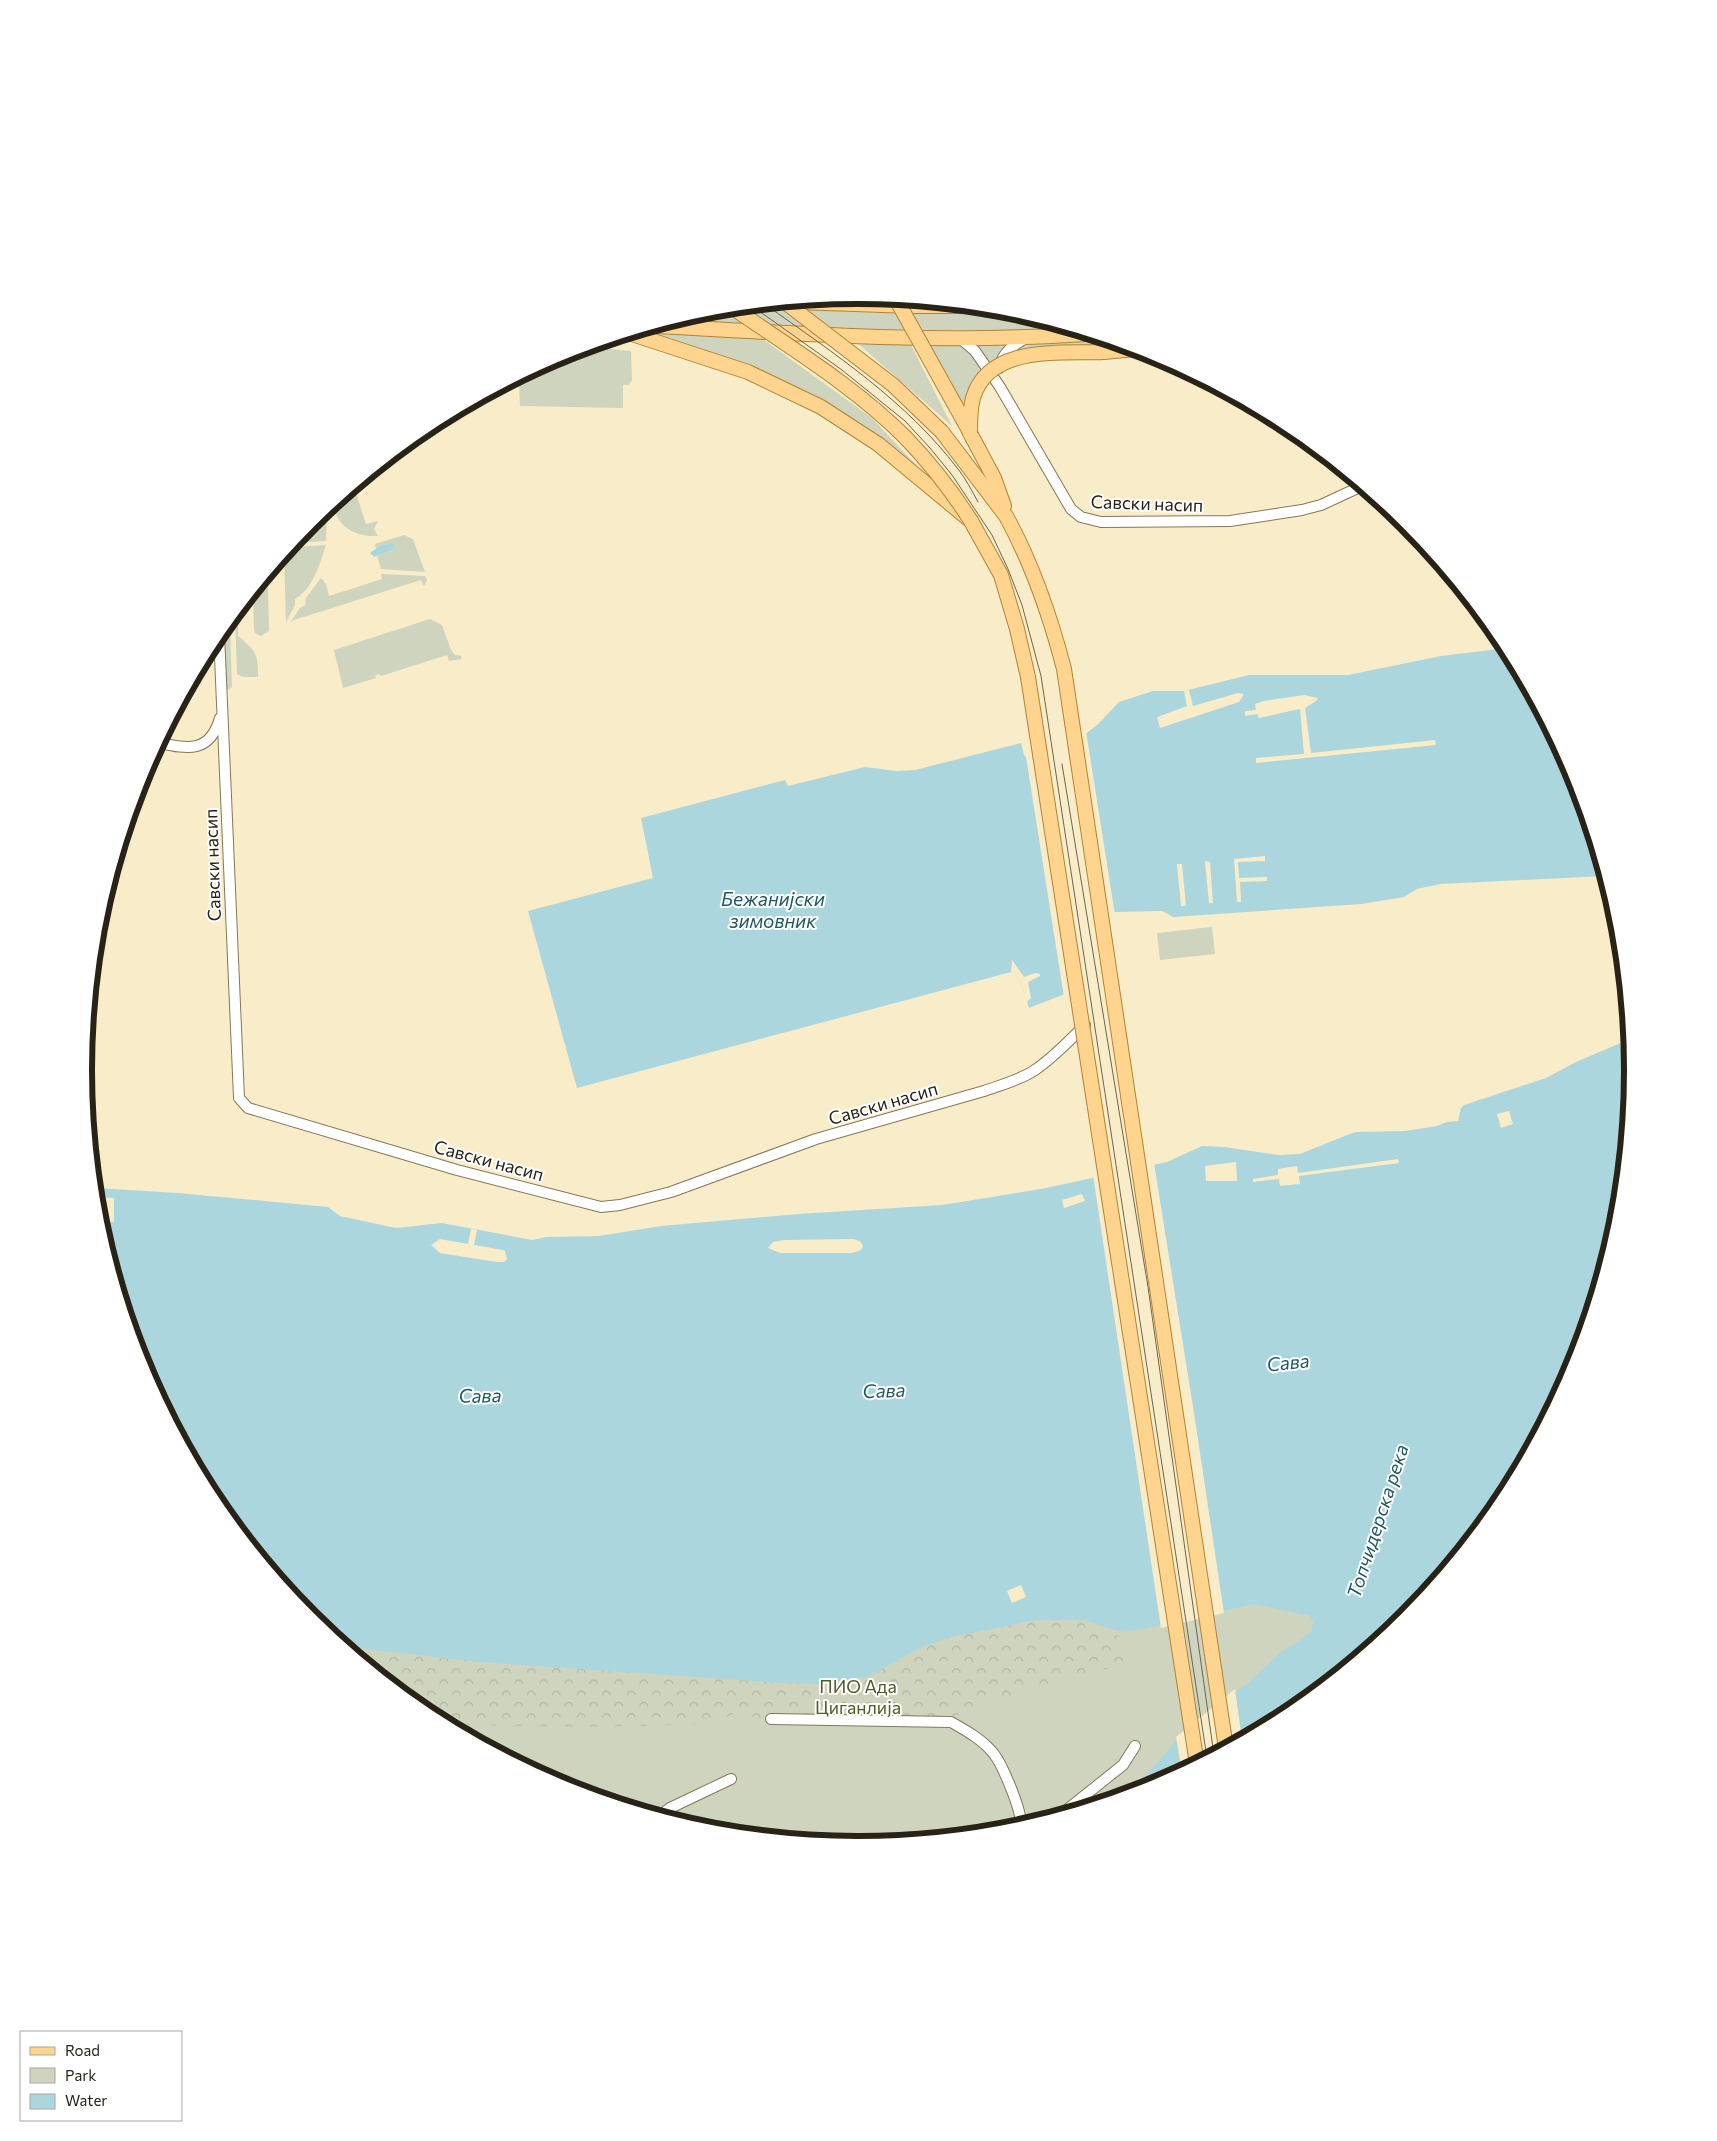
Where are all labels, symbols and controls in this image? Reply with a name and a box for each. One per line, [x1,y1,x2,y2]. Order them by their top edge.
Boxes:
street label: Савски насип [1090,490,1204,516]
street label: Савски насип [199,808,225,922]
water label: Бежанијски зимовник [721,887,825,932]
street label: Савски насип [826,1077,940,1129]
street label: Савски насип [432,1135,546,1185]
water label: Сава [1266,1348,1311,1376]
water label: Сава [862,1378,906,1402]
water label: Сава [458,1383,502,1407]
water label: Топчидерска река [1341,1441,1413,1601]
park label: ПИО Ада Циганлија [815,1675,901,1718]
legend [20,2031,182,2121]
text: Road [65,2041,100,2059]
text: Park [65,2066,96,2084]
text: Water [65,2091,107,2109]

